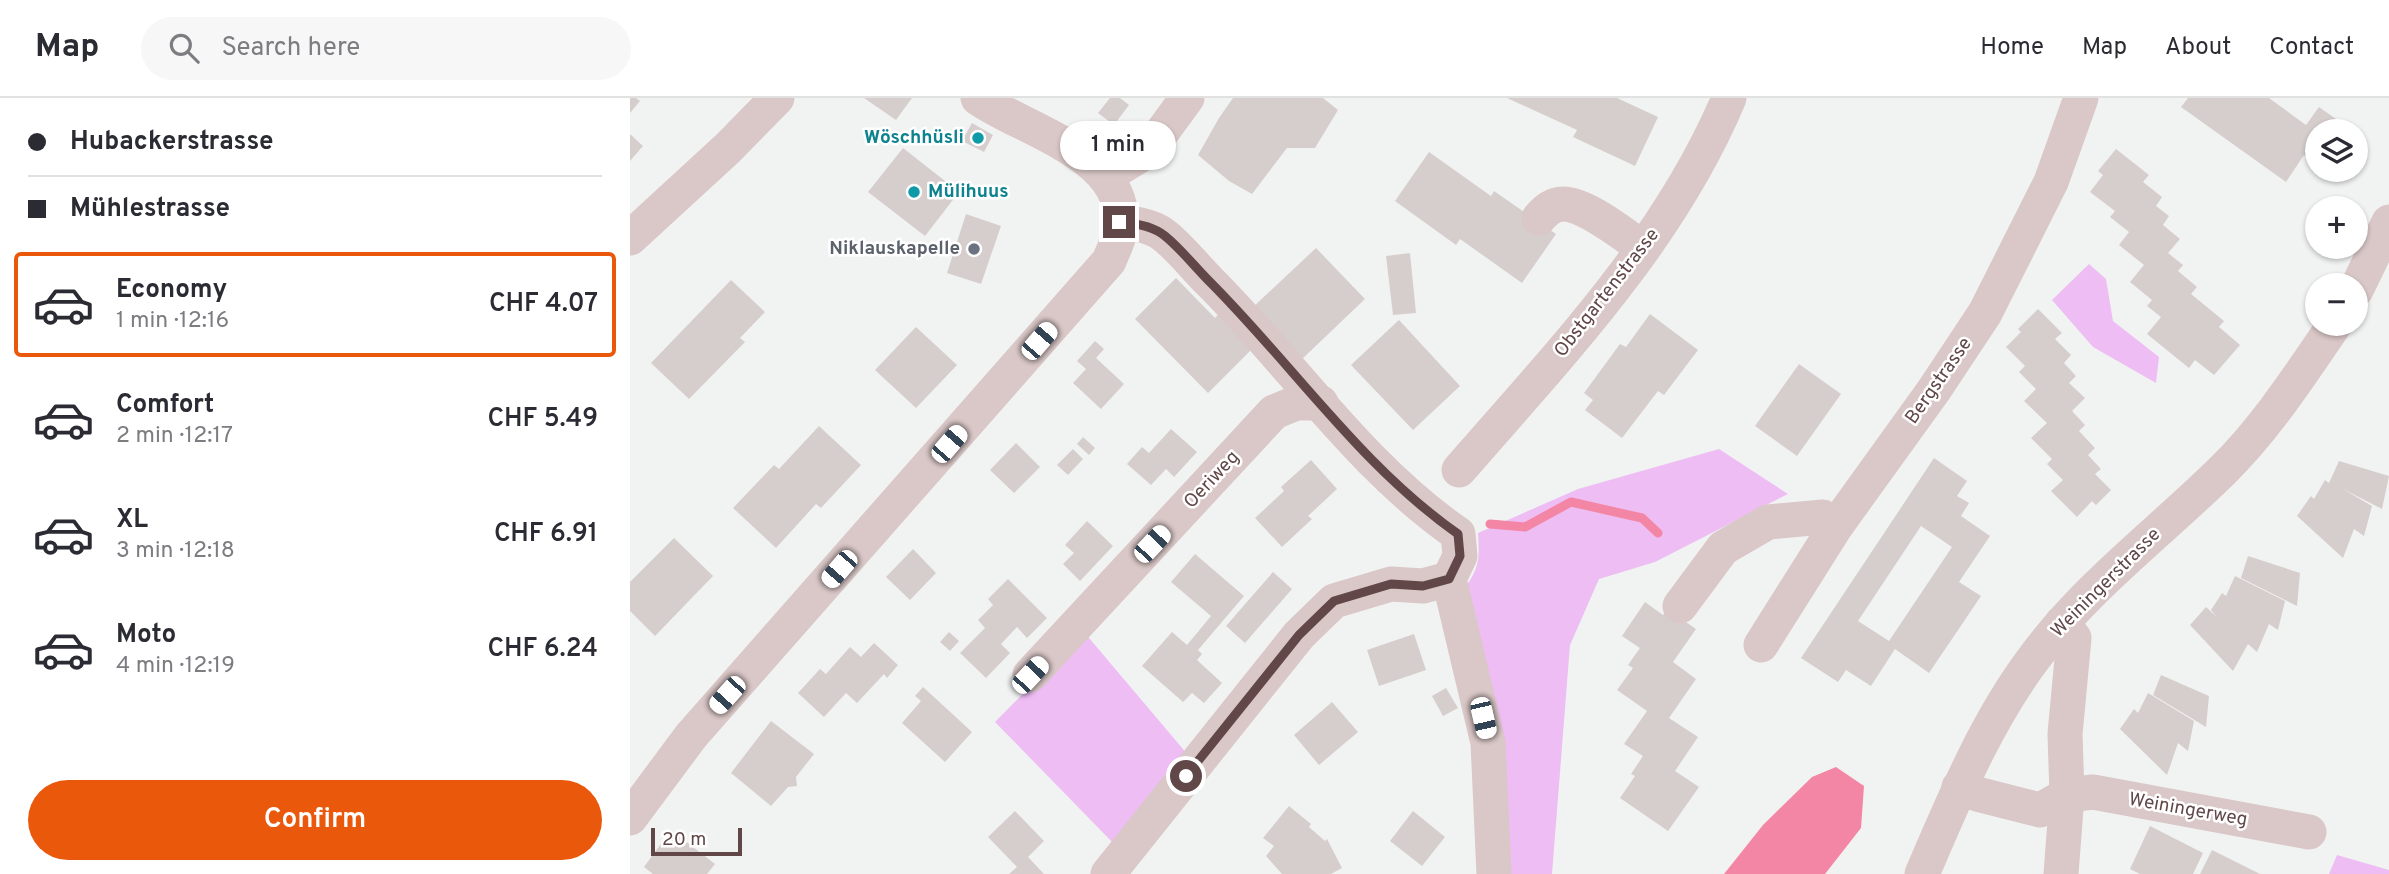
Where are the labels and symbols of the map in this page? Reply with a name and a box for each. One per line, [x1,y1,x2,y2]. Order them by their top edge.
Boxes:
callout: 1 min [1061,121,1177,170]
place label: Wöschhüsli [864,126,964,150]
marker: Wöschhüsli [970,130,986,146]
place label: Mülihuus [928,180,1009,204]
marker: Mülihuus [906,184,922,200]
route end [1103,206,1135,238]
street label: Obstgartenstrasse [1549,224,1665,362]
place label: Niklauskapelle [829,237,960,261]
marker: Niklauskapelle [966,241,982,257]
car [1018,318,1061,364]
street label: Bergstrasse [1900,333,1978,429]
car [928,421,971,467]
street label: Oeriweg [1179,446,1245,514]
car [1130,521,1175,567]
street label: Weiningerstrasse [2046,523,2166,643]
car [818,546,861,592]
car [1008,652,1053,698]
car [706,672,749,718]
car [1469,695,1498,741]
route start [1170,760,1202,792]
street label: Weiningerweg [2127,788,2249,832]
scale bar [651,825,742,857]

